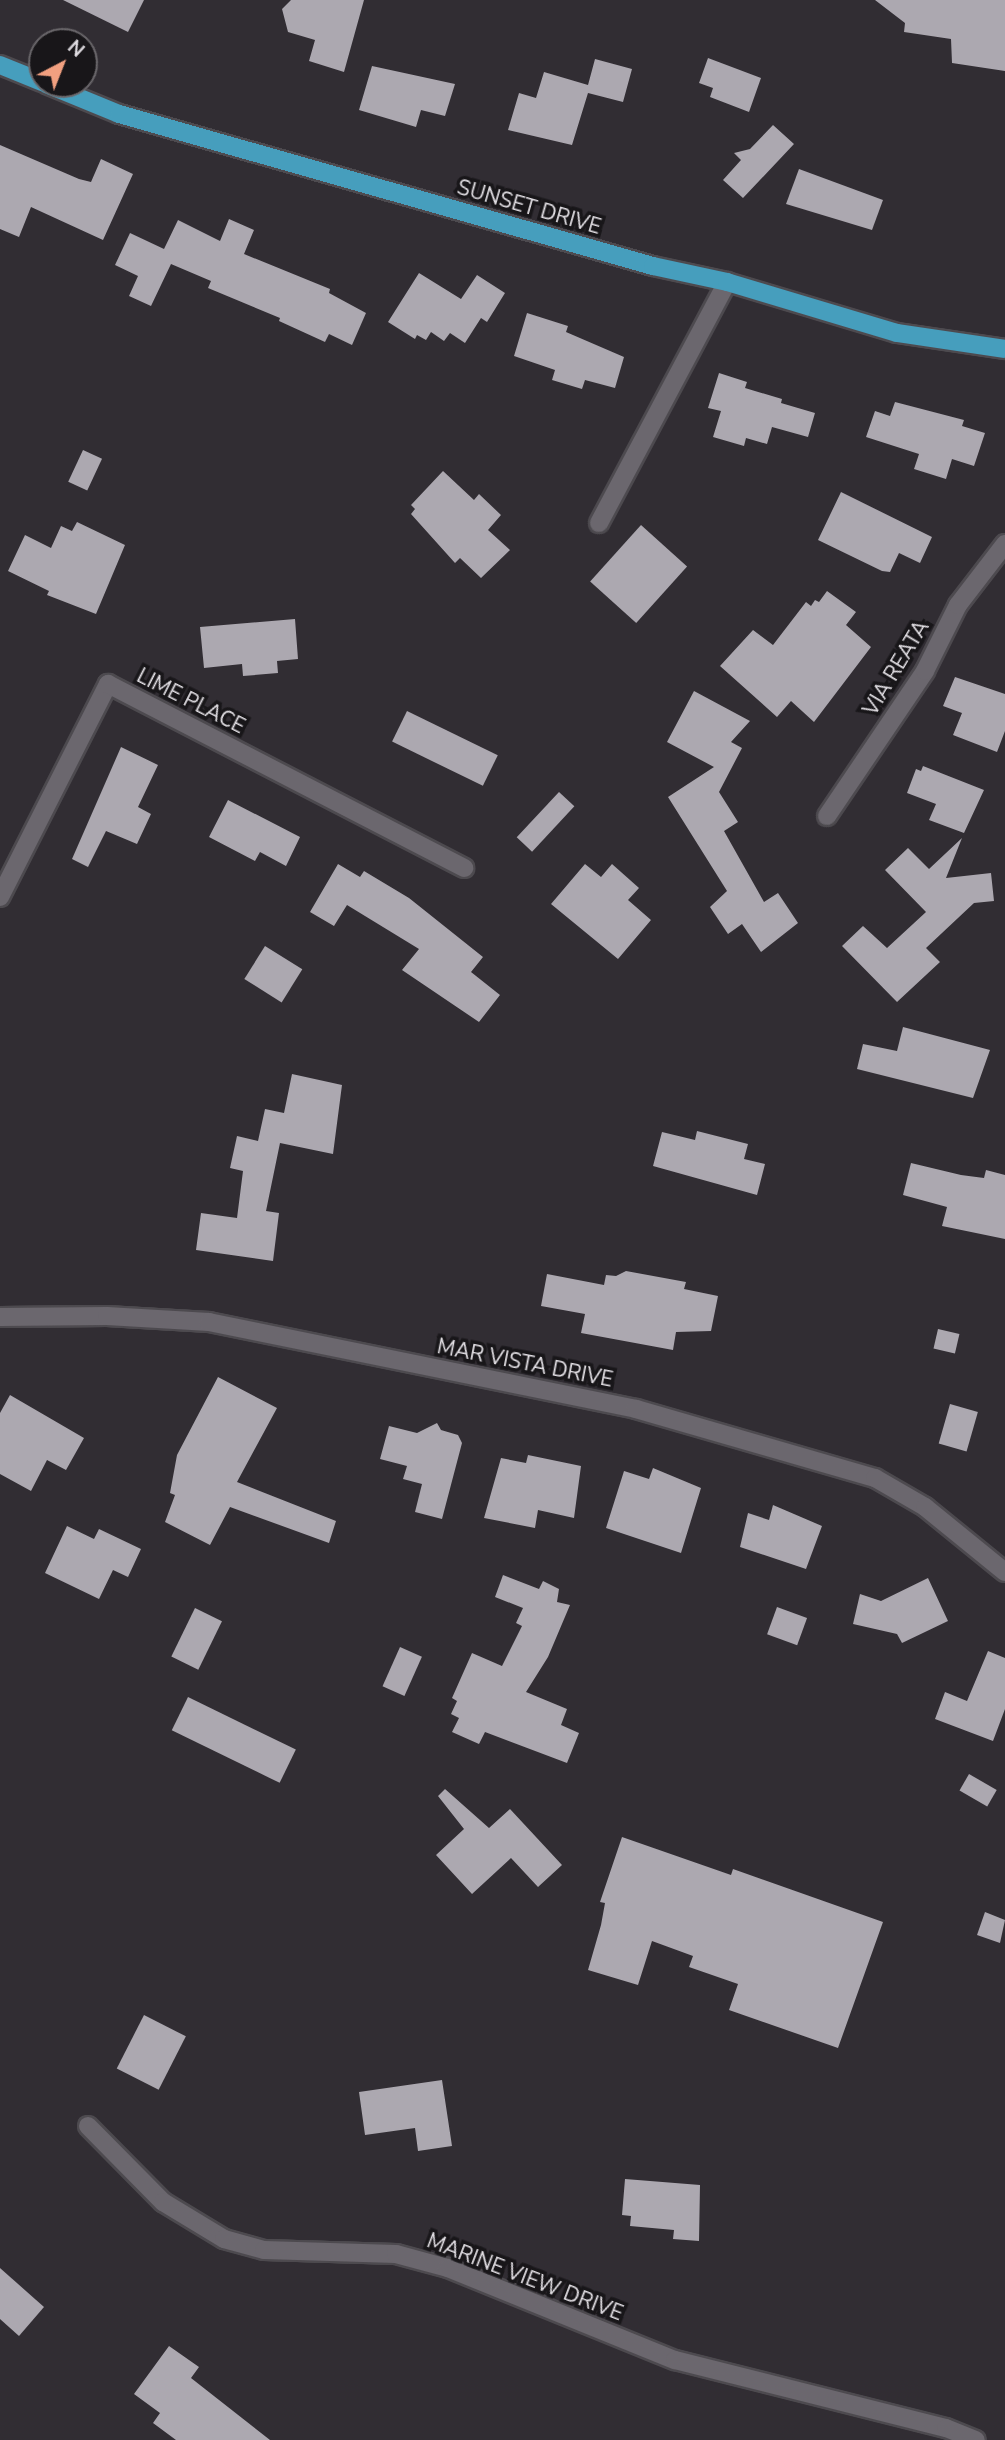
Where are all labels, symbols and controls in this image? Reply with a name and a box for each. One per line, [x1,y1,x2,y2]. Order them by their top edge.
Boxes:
north arrow [28,28,98,98]
text: N [62,34,90,63]
street label: SUNSET DRIVE [454,174,604,240]
street label: VIA REATA [858,616,934,720]
street label: LIME PLACE [133,663,249,739]
street label: MAR VISTA DRIVE [435,1334,615,1392]
street label: MARINE VIEW DRIVE [423,2228,627,2326]

